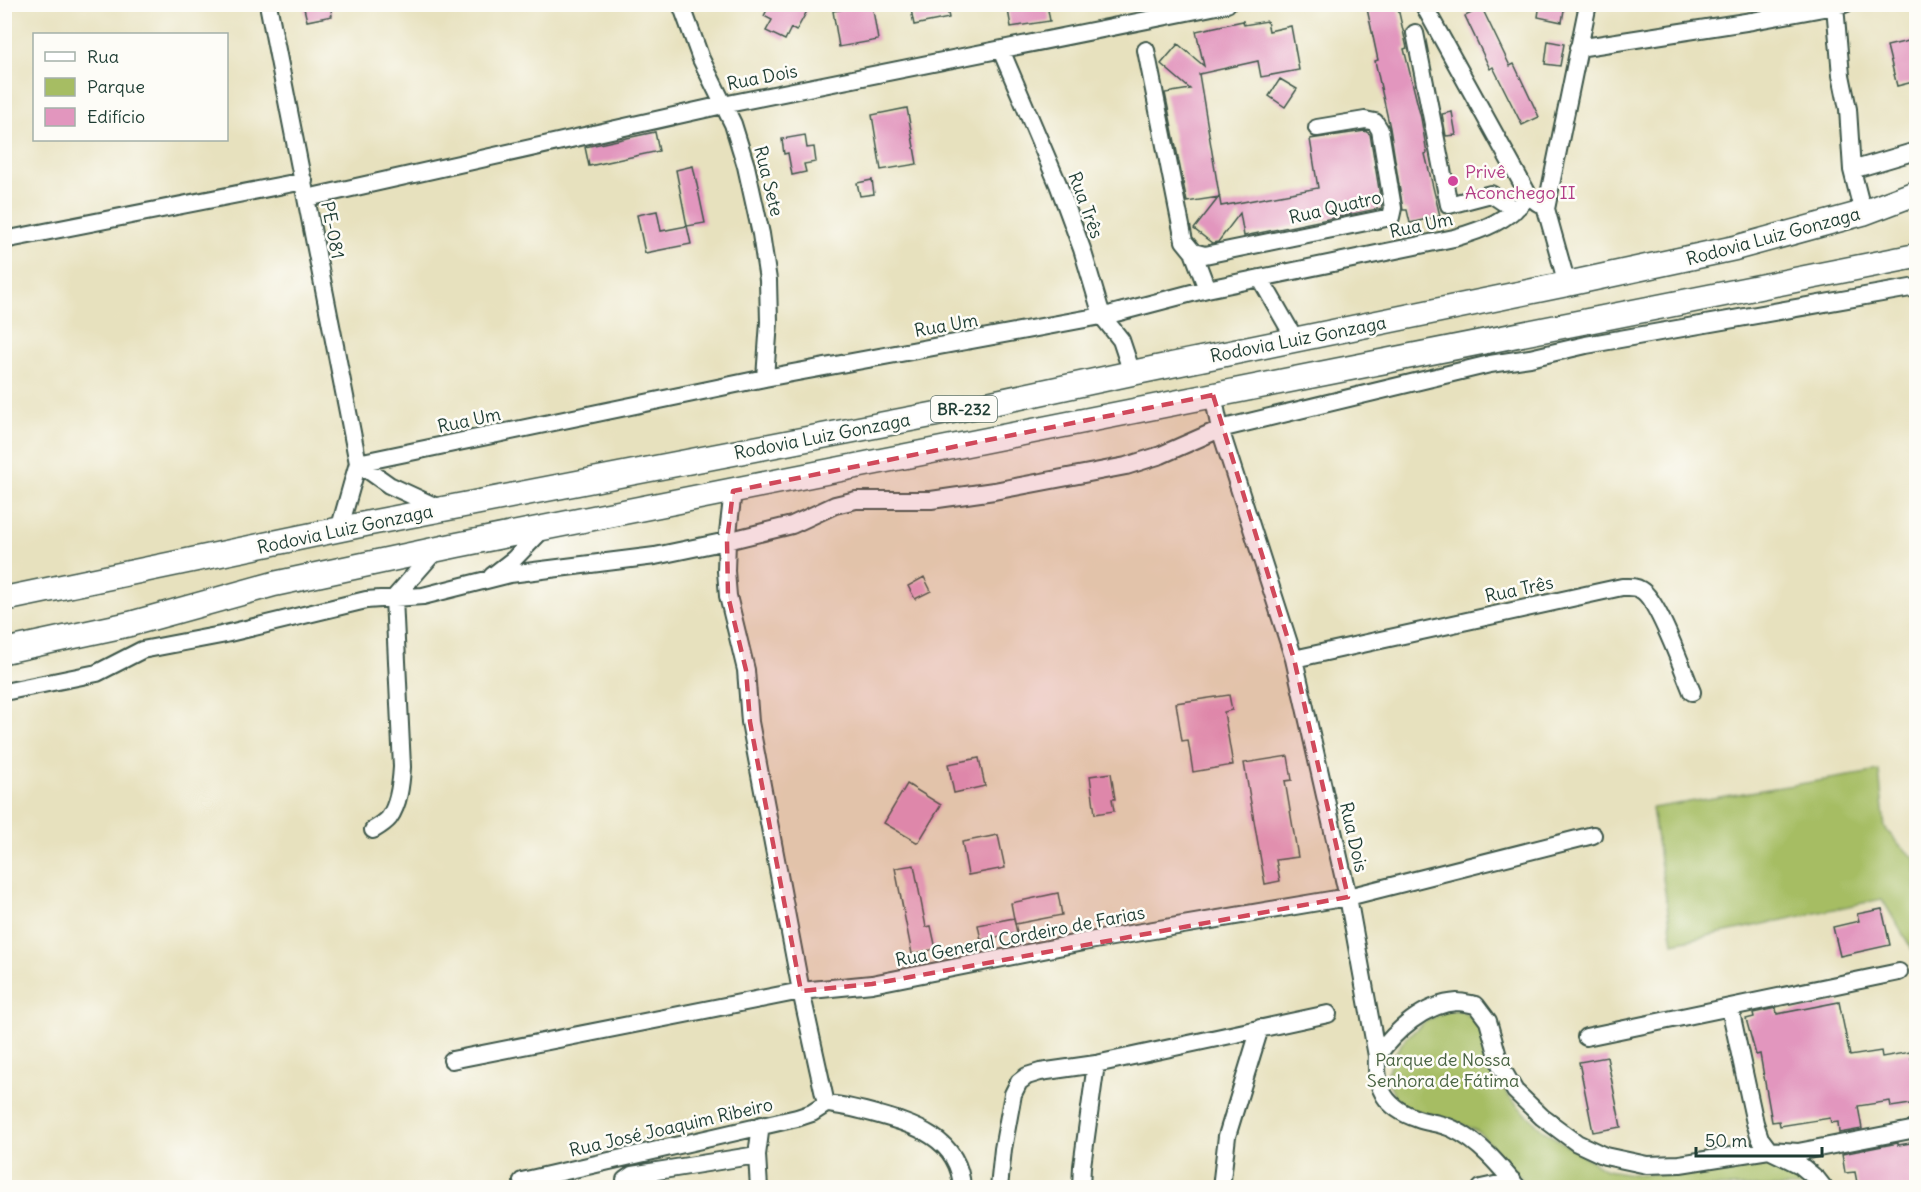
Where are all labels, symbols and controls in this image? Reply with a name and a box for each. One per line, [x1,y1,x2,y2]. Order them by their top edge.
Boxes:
legend [33,33,228,141]
text: Rua [87,45,119,68]
street label: Rua Dois [725,59,799,95]
text: Parque [87,75,145,98]
text: Edifício [87,105,145,128]
street label: Rua Sete [749,143,789,219]
place label: Privê Aconchego II [1465,160,1576,204]
street label: Rua Três [1063,169,1109,241]
marker: Privê Aconchego II [1446,174,1460,188]
street label: Rua Quatro [1287,185,1383,229]
street label: PE-081 [316,199,350,261]
street label: Rodovia Luiz Gonzaga [1684,202,1862,270]
street label: Rua Um [1387,207,1455,243]
street label: Rua Um [912,308,980,342]
street label: Rodovia Luiz Gonzaga [1208,311,1388,367]
road number: BR-232 [931,396,997,422]
street label: Rua Um [435,402,503,438]
street label: Rodovia Luiz Gonzaga [732,408,912,464]
street label: Rodovia Luiz Gonzaga [255,499,435,559]
street label: Rua Três [1483,571,1555,607]
street label: Rua Dois [1335,800,1373,874]
street label: Rua General Cordeiro de Farias [893,901,1147,971]
park label: Parque de Nossa Senhora de Fátima [1367,1048,1519,1092]
street label: Rua José Joaquim Ribeiro [567,1092,775,1162]
scale bar [1696,1120,1822,1158]
text: 50 m [1705,1129,1747,1152]

